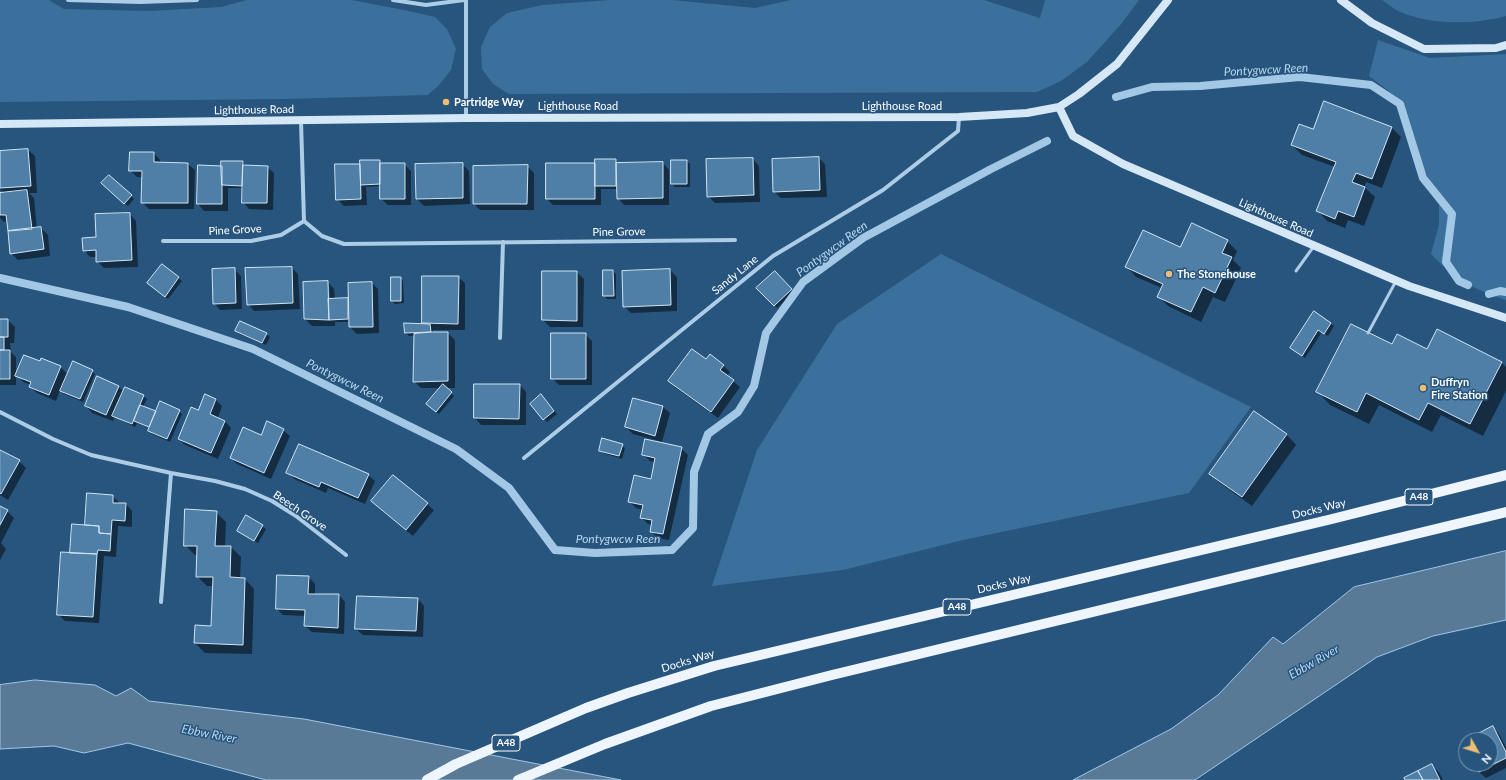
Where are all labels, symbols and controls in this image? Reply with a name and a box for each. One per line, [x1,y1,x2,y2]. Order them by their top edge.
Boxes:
water label: Pontygwcw Reen [1223,61,1309,79]
place label: Partridge Way [454,95,524,109]
marker: Partridge Way [441,97,451,107]
street label: Lighthouse Road [538,99,618,113]
street label: Lighthouse Road [862,99,942,113]
street label: Lighthouse Road [214,103,294,117]
street label: Lighthouse Road [1237,196,1315,240]
water label: Pontygwcw Reen [794,218,870,280]
street label: Pine Grove [208,222,262,238]
street label: Pine Grove [592,225,646,239]
street label: Sandy Lane [709,253,761,297]
place label: The Stonehouse [1177,267,1256,281]
marker: The Stonehouse [1164,269,1174,279]
water label: Pontygwcw Reen [304,356,386,406]
place label: Duffryn Fire Station [1431,375,1487,401]
marker: Duffryn Fire Station [1418,383,1428,393]
street label: Beech Grove [271,488,329,534]
road number: A48 [1405,489,1433,505]
street label: Docks Way [1291,496,1347,522]
water label: Pontygwcw Reen [576,532,660,546]
street label: Docks Way [976,571,1032,597]
road number: A48 [943,599,971,615]
water label: Ebbw River [1286,642,1342,682]
street label: Docks Way [660,647,716,675]
water label: Ebbw River [180,722,238,746]
north arrow [1458,732,1498,772]
road number: A48 [492,735,520,751]
text: N [1479,752,1495,767]

